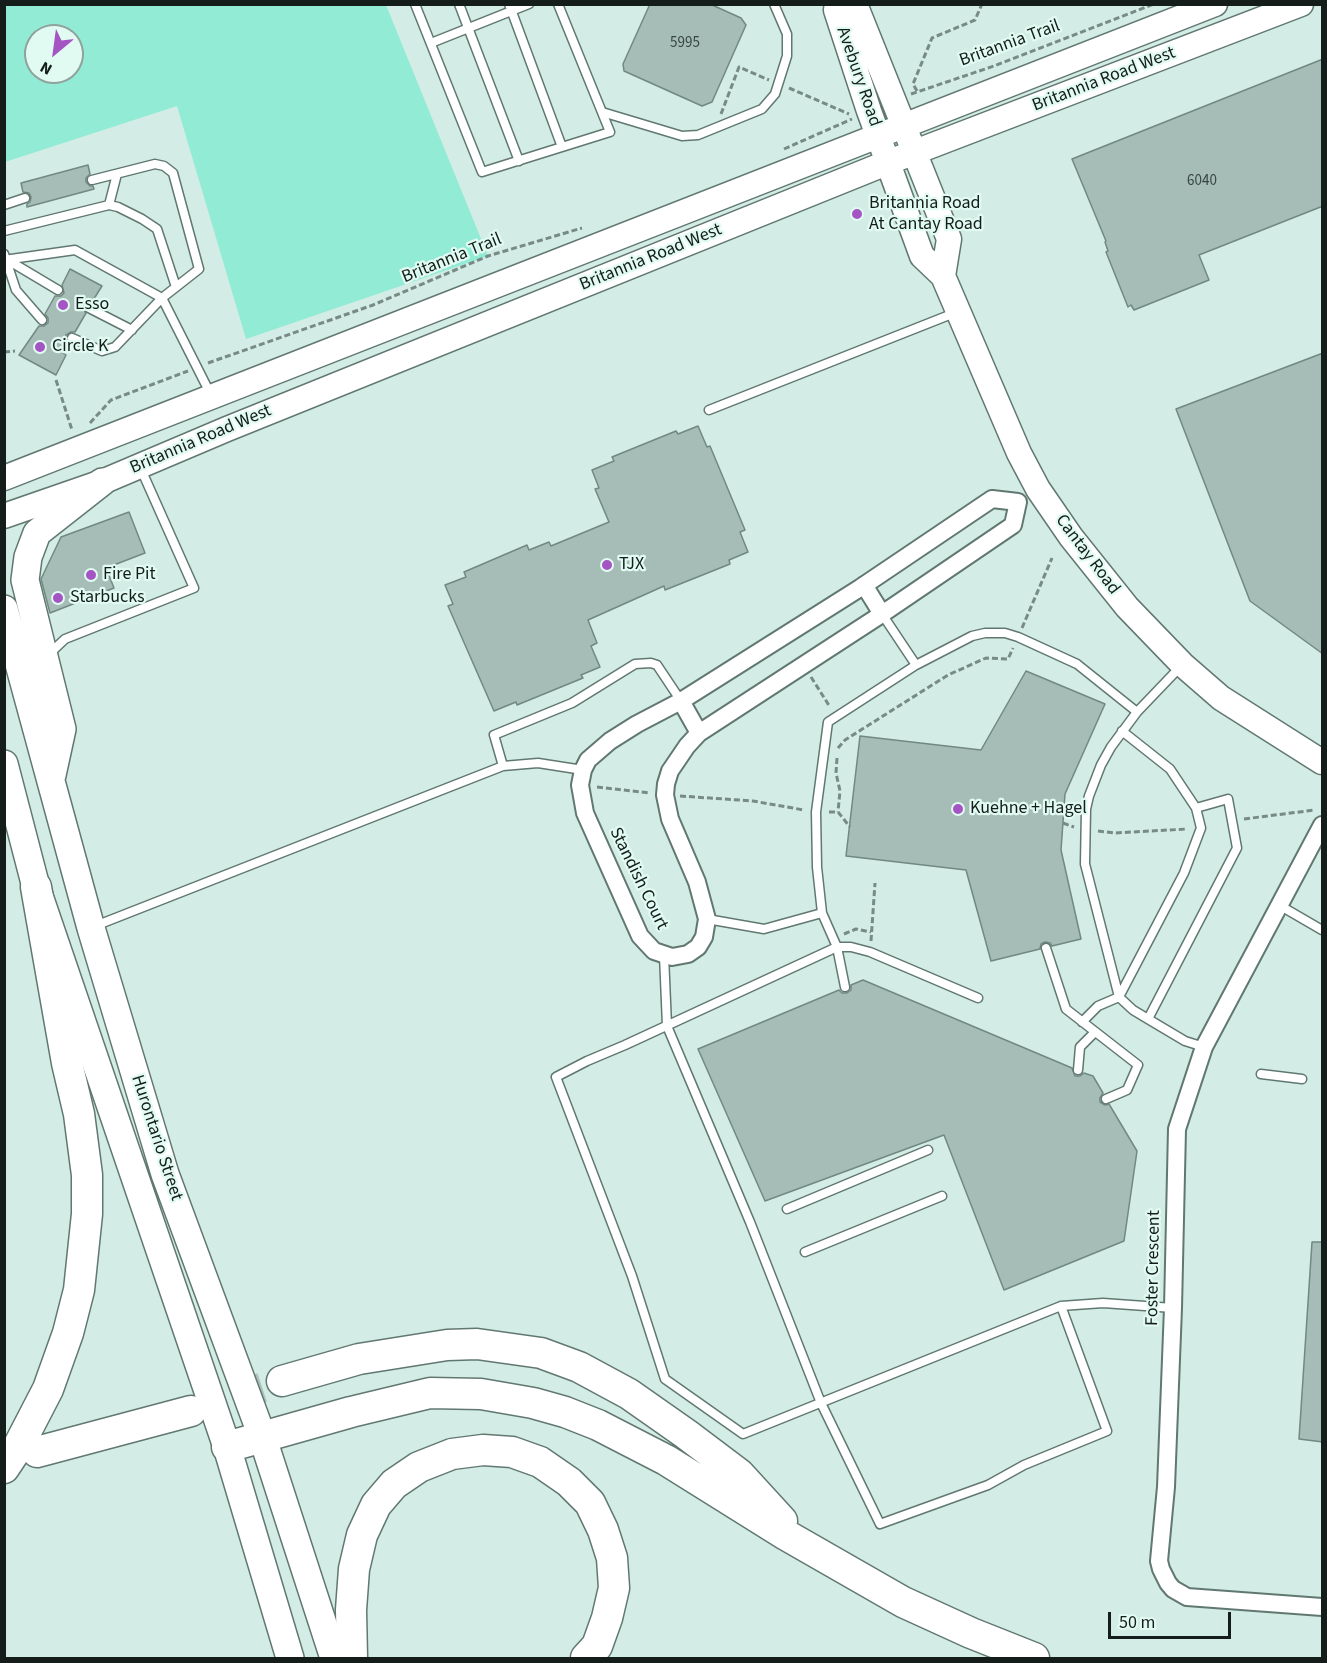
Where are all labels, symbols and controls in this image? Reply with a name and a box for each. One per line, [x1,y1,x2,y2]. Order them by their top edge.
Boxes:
street label: Britannia Trail [957,16,1063,72]
north arrow [24,24,84,84]
street label: Avebury Road [831,24,885,130]
house number: 5995 [670,35,700,53]
street label: Britannia Road West [1029,43,1179,117]
text: N [36,56,56,80]
house number: 6040 [1187,173,1217,191]
place label: Britannia Road At Cantay Road [869,193,983,236]
marker: Britannia Road At Cantay Road [850,207,864,221]
street label: Britannia Road West [577,220,725,296]
street label: Britannia Trail [399,229,505,289]
place label: Esso [75,294,109,316]
marker: Esso [56,298,70,312]
place label: Circle K [52,336,109,358]
marker: Circle K [33,340,47,354]
street label: Britannia Road West [127,400,275,480]
street label: Cantay Road [1050,511,1124,599]
place label: TJX [619,554,644,576]
marker: TJX [600,558,614,572]
place label: Fire Pit [103,564,156,586]
marker: Fire Pit [84,568,98,582]
place label: Starbucks [70,587,145,609]
marker: Starbucks [51,591,65,605]
place label: Kuehne + Hagel [970,798,1087,820]
marker: Kuehne + Hagel [951,802,965,816]
street label: Standish Court [604,824,672,934]
street label: Hurontario Street [125,1072,187,1204]
street label: Foster Crescent [1142,1210,1166,1326]
scale bar [1111,1600,1234,1638]
text: 50 m [1119,1610,1155,1635]

